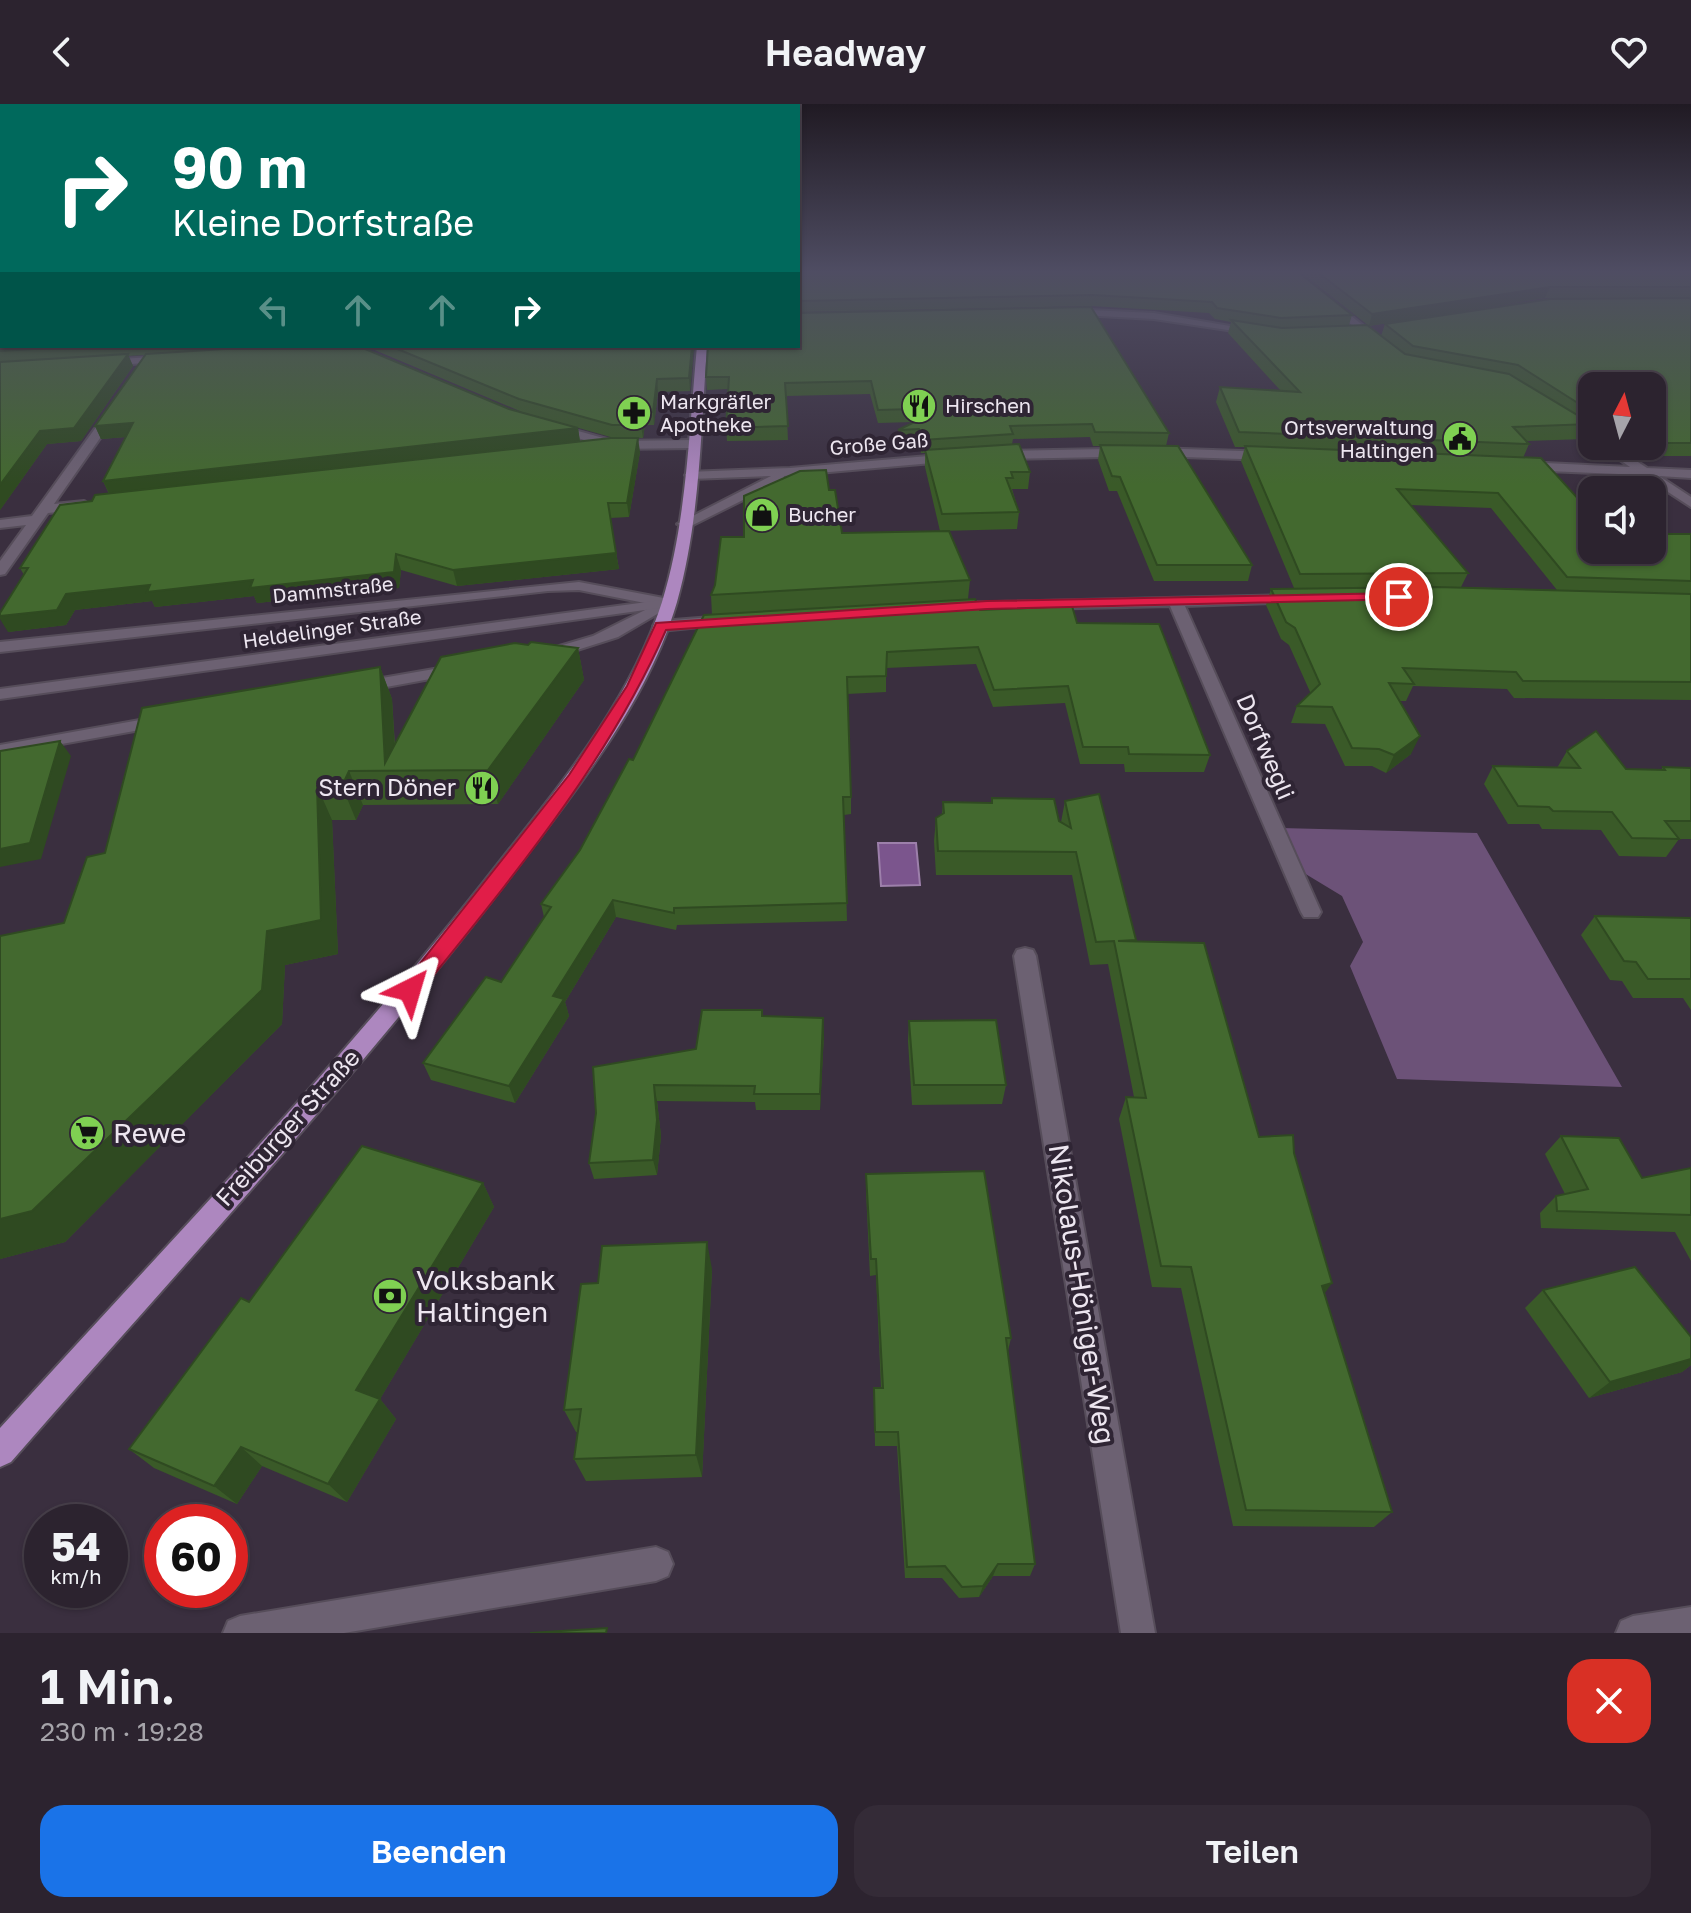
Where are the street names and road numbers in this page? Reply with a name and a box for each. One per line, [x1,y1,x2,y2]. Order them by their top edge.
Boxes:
street label: Große Gaß [829,427,929,459]
street label: Dammstraße [271,571,395,607]
street label: Heldelinger Straße [241,604,423,652]
street label: Dorfwegli [1231,689,1302,804]
street label: Freiburger Straße [209,1043,365,1211]
street label: Nikolaus-Höniger-Weg [1042,1141,1123,1446]

